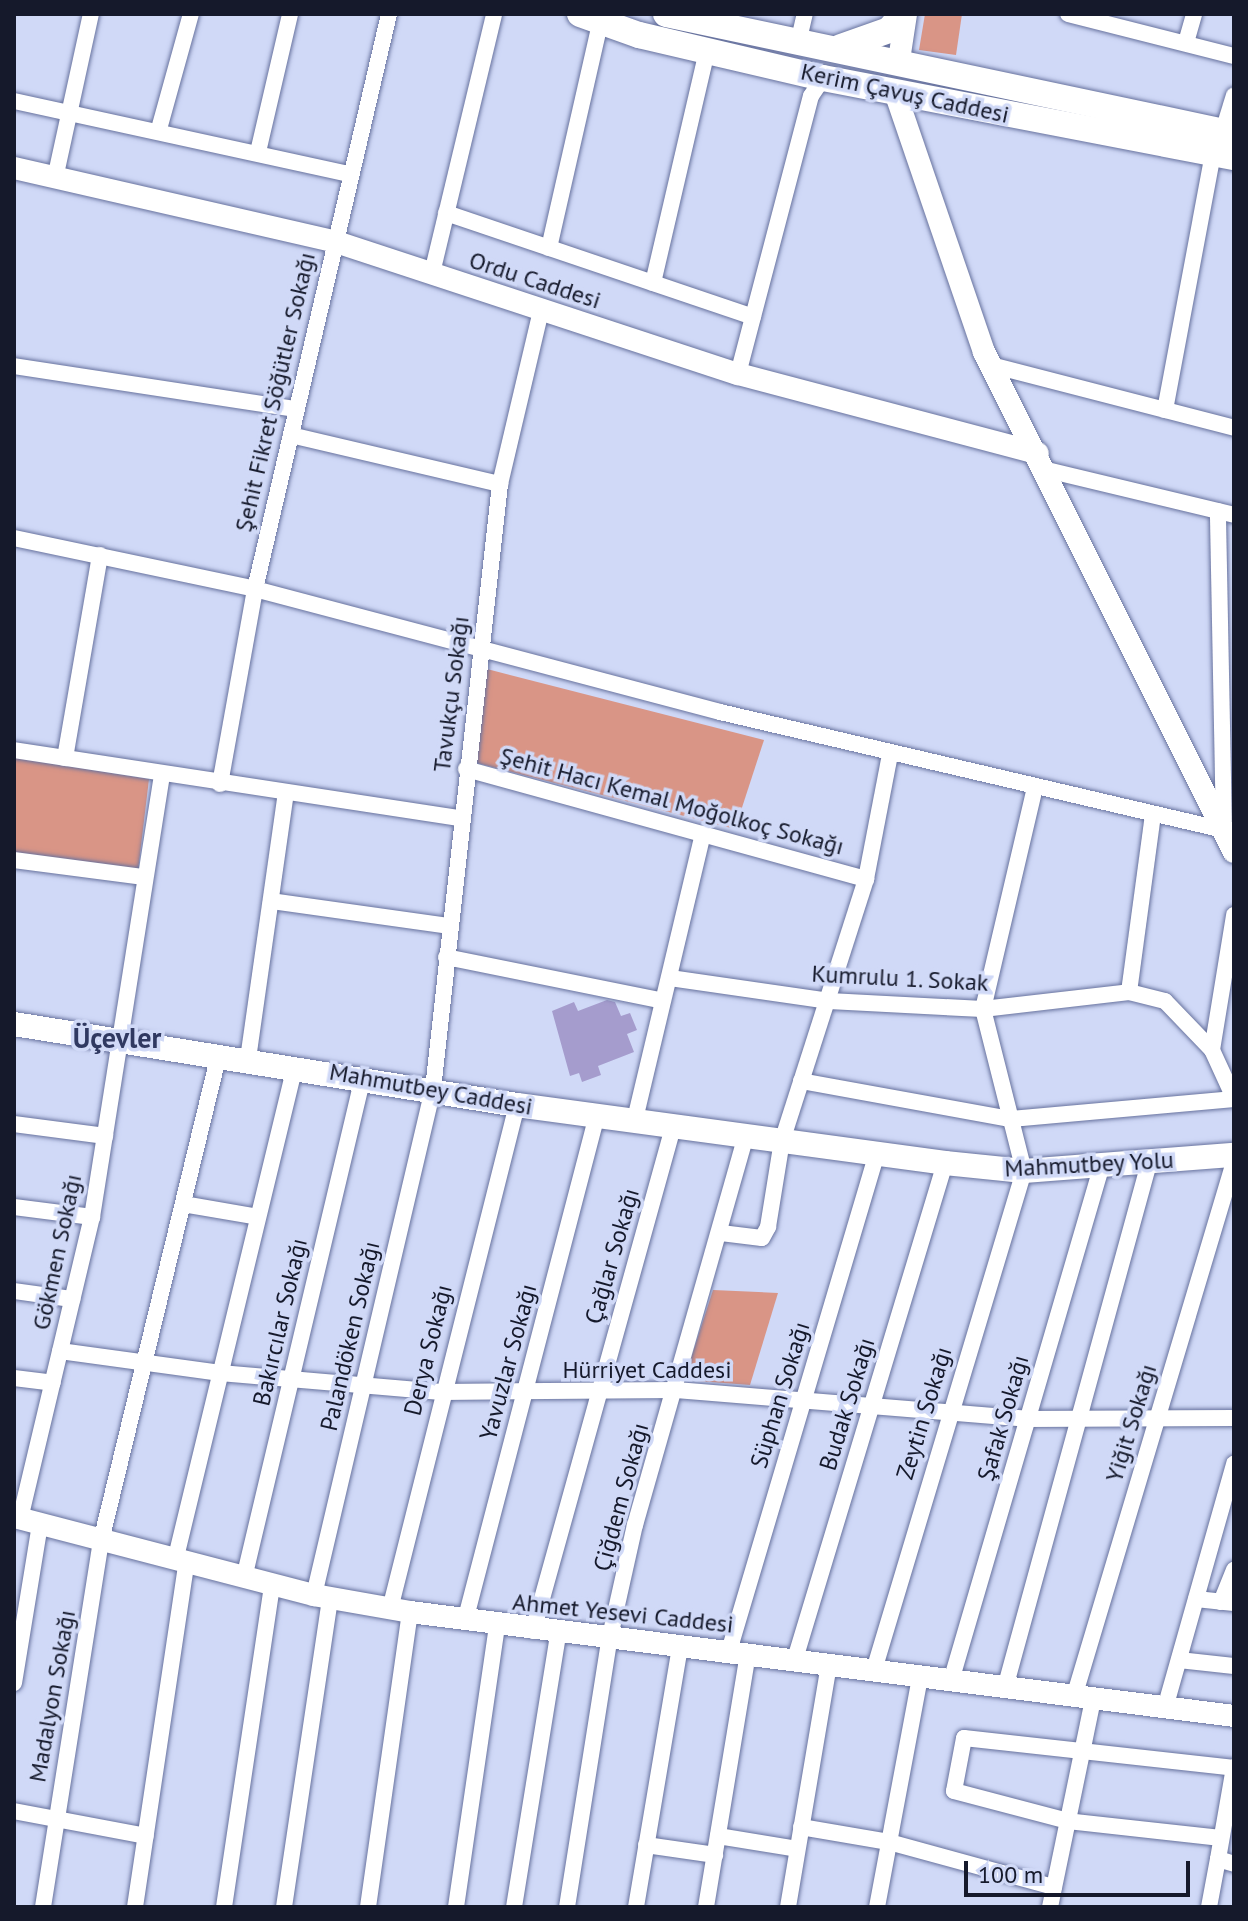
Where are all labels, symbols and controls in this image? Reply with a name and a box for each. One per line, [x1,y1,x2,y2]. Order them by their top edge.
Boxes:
street label: Kerim Çavuş Caddesi [798,57,1012,129]
street label: Ordu Caddesi [466,245,604,315]
street label: Şehit Fikret Söğütler Sokağı [229,249,321,535]
street label: Tavukçu Sokağı [427,614,475,774]
street label: Şehit Hacı Kemal Moğolkoç Sokağı [497,741,847,861]
street label: Kumrulu 1. Sokak [810,959,990,997]
district label: Üçevler [73,1021,161,1055]
street label: Mahmutbey Caddesi [327,1057,535,1121]
street label: Mahmutbey Yolu [1003,1145,1175,1183]
street label: Gökmen Sokağı [26,1171,88,1333]
street label: Çağlar Sokağı [579,1185,645,1327]
street label: Bakırcılar Sokağı [247,1235,313,1409]
street label: Palandöken Sokağı [314,1238,386,1434]
street label: Yavuzlar Sokağı [473,1281,543,1443]
street label: Derya Sokağı [398,1282,458,1418]
street label: Süphan Sokağı [744,1318,816,1472]
street label: Budak Sokağı [813,1334,881,1474]
street label: Zeytin Sokağı [890,1343,958,1483]
street label: Şafak Sokağı [971,1351,1035,1485]
street label: Hürriyet Caddesi [562,1356,732,1384]
street label: Yiğit Sokağı [1099,1360,1163,1486]
street label: Çiğdem Sokağı [587,1420,655,1574]
street label: Ahmet Yesevi Caddesi [511,1587,735,1639]
street label: Madalyon Sokağı [23,1608,81,1784]
scale bar [968,1845,1194,1895]
text: 100 m [978,1859,1043,1890]

